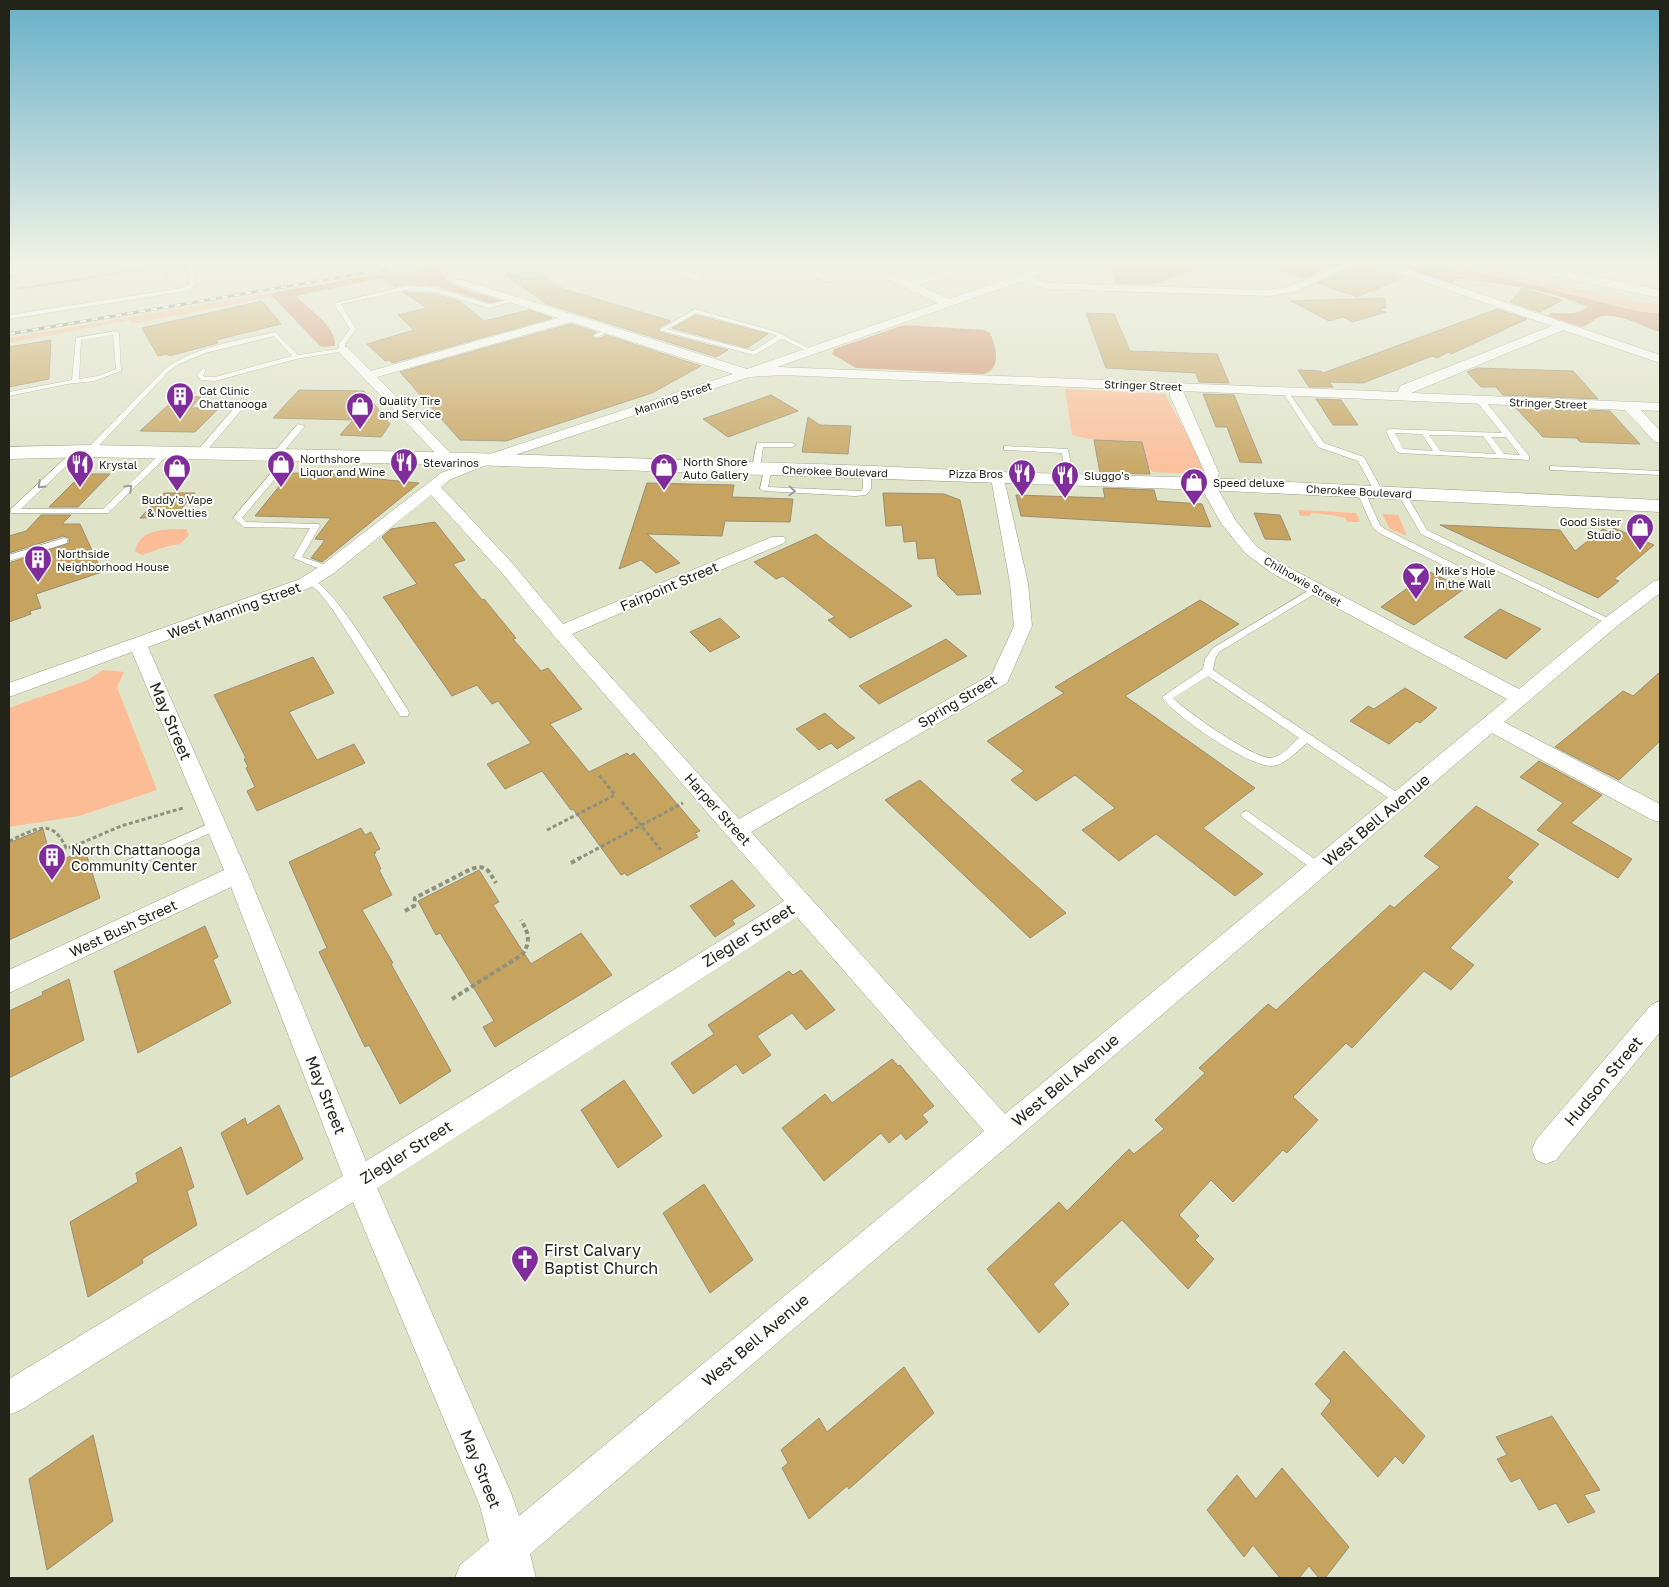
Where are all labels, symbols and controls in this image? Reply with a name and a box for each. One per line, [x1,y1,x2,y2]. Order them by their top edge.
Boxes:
street label: Stringer Street [1104,377,1182,393]
street label: Manning Street [633,379,713,417]
building icon: Cat Clinic Chattanooga [165,381,195,420]
place label: Cat Clinic Chattanooga [199,384,267,410]
shop icon: Quality Tire and Service [345,391,375,430]
place label: Quality Tire and Service [379,394,441,420]
street label: Stringer Street [1509,395,1587,411]
restaurant icon: Stevarinos [389,447,419,486]
restaurant icon: Krystal [65,449,95,488]
shop icon: Northshore Liquor and Wine [266,449,296,488]
place label: Northshore Liquor and Wine [300,452,385,478]
shop icon: North Shore Auto Gallery [649,452,679,491]
shop icon: Buddy's Vape & Novelties [162,453,192,492]
place label: North Shore Auto Gallery [683,455,749,481]
place label: Stevarinos [423,456,479,469]
place label: Krystal [99,458,138,471]
restaurant icon: Pizza Bros [1007,458,1037,497]
restaurant icon: Sluggo's [1050,460,1080,499]
street label: Cherokee Boulevard [782,463,888,479]
place label: Pizza Bros [949,467,1003,480]
shop icon: Speed deluxe [1179,467,1209,506]
place label: Sluggo's [1084,469,1130,482]
place label: Speed deluxe [1213,476,1285,489]
one-way arrow [38,479,47,488]
street label: Cherokee Boulevard [1306,482,1412,500]
one-way arrow [123,485,132,494]
one-way arrow [788,486,796,497]
place label: Buddy's Vape & Novelties [141,493,213,519]
shop icon: Good Sister Studio [1625,512,1655,551]
place label: Good Sister Studio [1560,515,1622,541]
building icon: Northside Neighborhood House [23,544,53,583]
place label: Northside Neighborhood House [57,547,169,573]
street label: Chilhowie Street [1262,553,1344,609]
street label: Fairpoint Street [617,558,721,614]
bar icon: Mike's Hole in the Wall [1401,561,1431,600]
place label: Mike's Hole in the Wall [1435,564,1495,590]
street label: West Manning Street [165,578,303,642]
street label: Spring Street [914,671,1000,731]
street label: May Street [146,679,196,763]
street label: Harper Street [681,769,755,849]
street label: West Bell Avenue [1318,769,1434,871]
place label: North Chattanooga Community Center [71,841,200,874]
building icon: North Chattanooga Community Center [37,842,67,881]
street label: West Bush Street [67,896,179,960]
street label: Ziegler Street [698,899,798,971]
street label: West Bell Avenue [1007,1029,1123,1131]
street label: Hudson Street [1560,1032,1646,1130]
street label: May Street [301,1053,351,1137]
street label: Ziegler Street [356,1116,456,1188]
place label: First Calvary Baptist Church [544,1240,658,1278]
church icon: First Calvary Baptist Church [510,1244,540,1283]
street label: West Bell Avenue [697,1289,813,1391]
street label: May Street [456,1427,506,1511]

